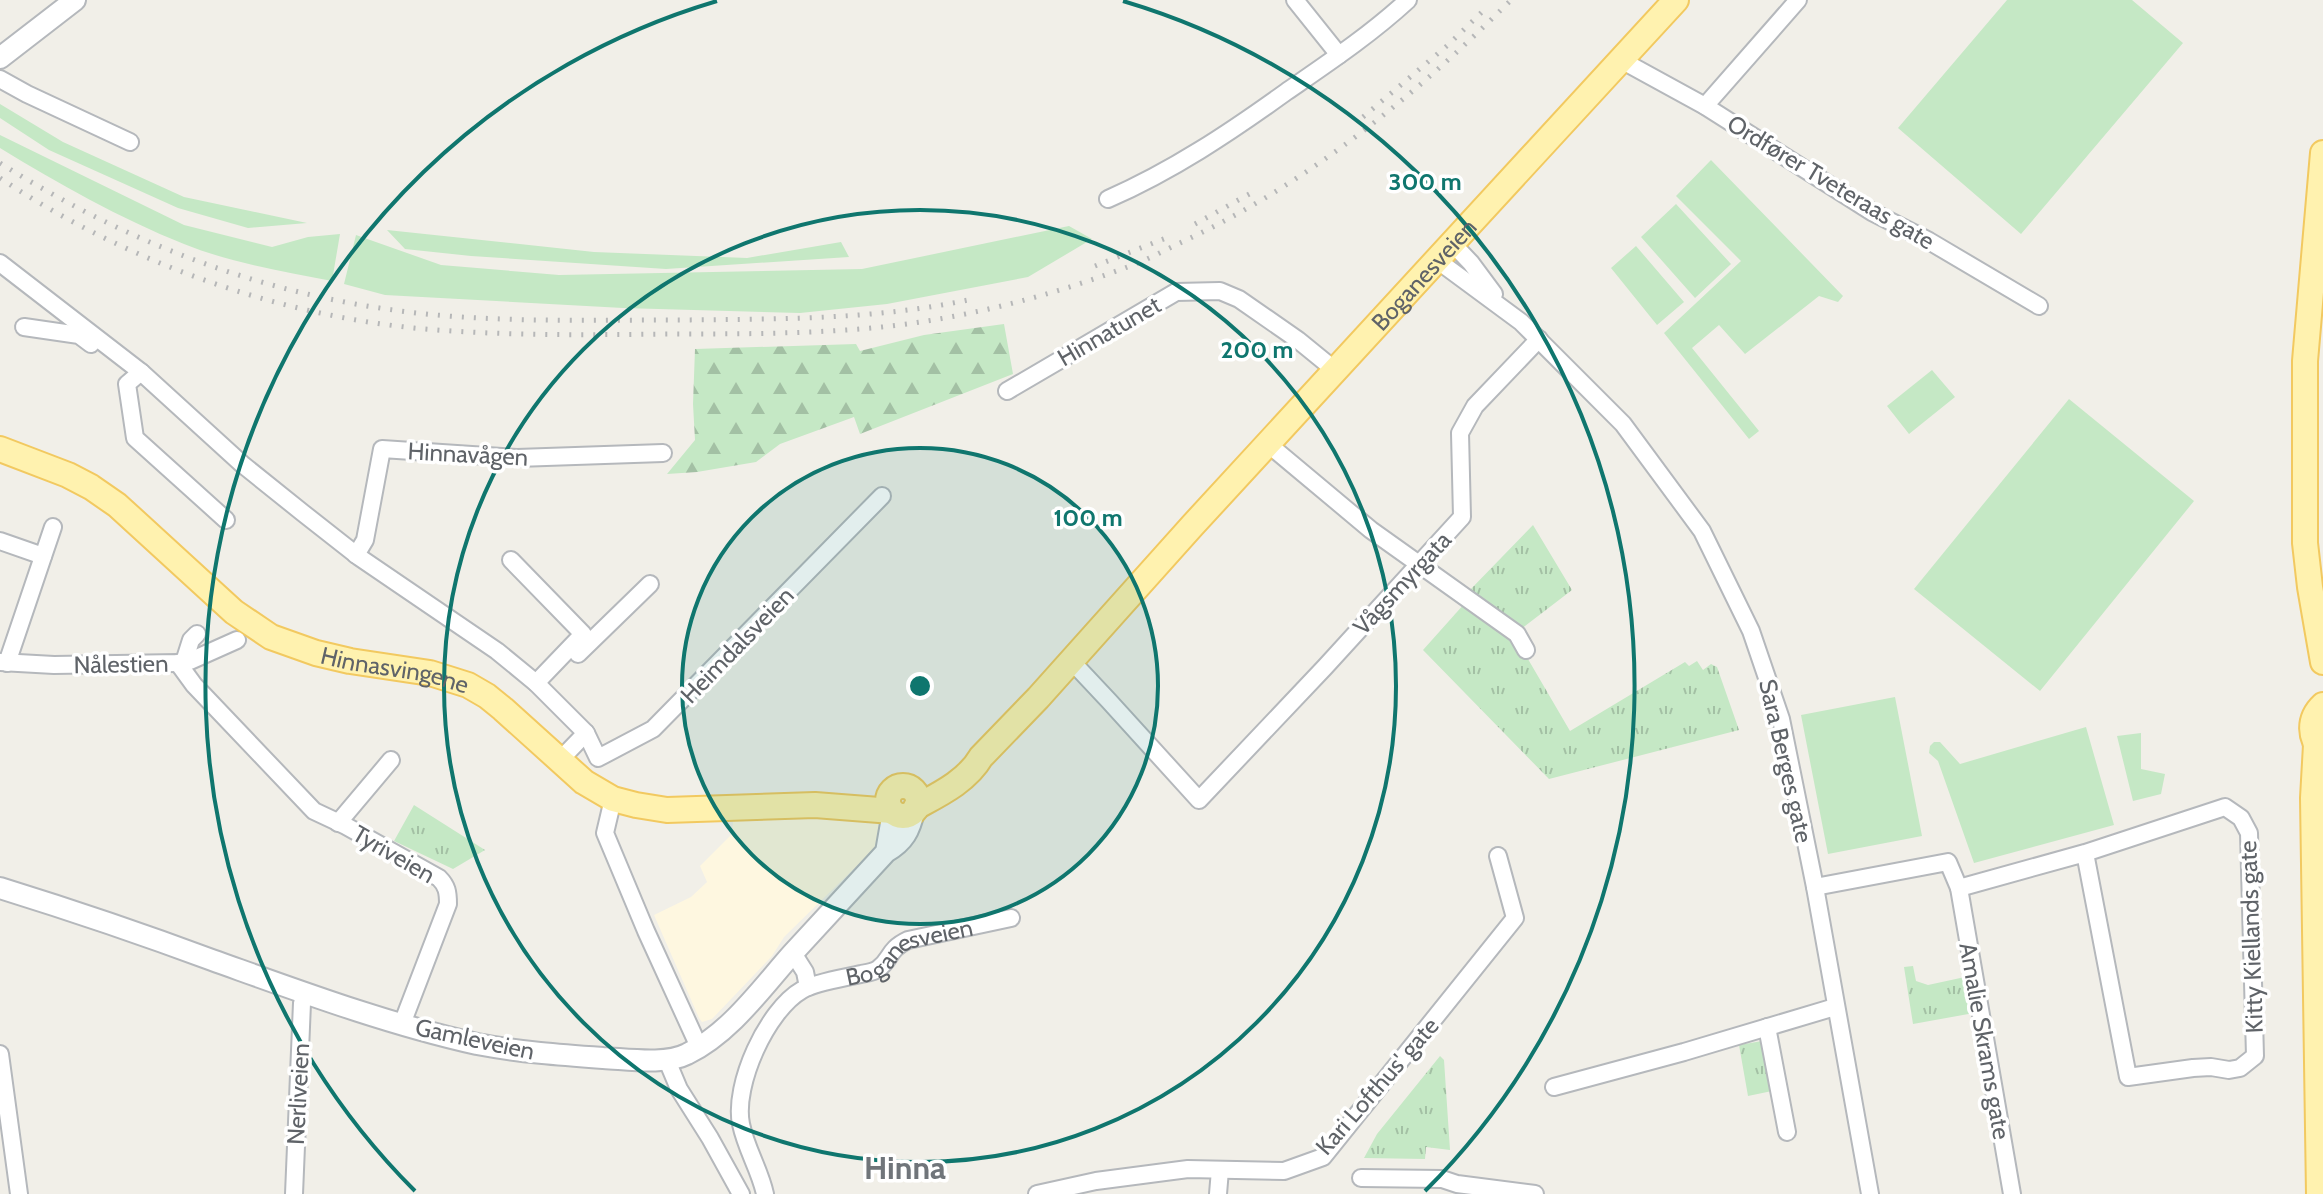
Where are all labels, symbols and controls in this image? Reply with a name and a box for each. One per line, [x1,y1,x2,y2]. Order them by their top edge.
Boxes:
street label: Ordfører Tveteraas gate [1722,109,1940,255]
text: 300 m [1388,167,1462,196]
street label: Boganesveien [1365,212,1482,336]
street label: Hinnatunet [1052,290,1166,372]
text: 200 m [1221,335,1293,364]
street label: Hinnavågen [407,436,529,472]
text: 100 m [1053,503,1123,532]
street label: Vågsmyrgata [1347,525,1457,641]
street label: Heimdalsveien [674,581,800,709]
street label: Hinnasvingene [318,640,473,699]
street label: Nålestien [73,649,169,679]
centre of rings [906,672,934,700]
street label: Sara Berges gate [1753,676,1819,846]
street label: Tyriveien [348,819,440,889]
street label: Kitty Kiellands gate [2233,840,2269,1034]
street label: Boganesveien [843,912,975,991]
street label: Amalie Skrams gate [1953,940,2017,1142]
street label: Kari Lofthus' gate [1309,1011,1445,1161]
street label: Gamleveien [413,1012,537,1066]
street label: Nerliveien [281,1042,315,1146]
district label: Hinna [864,1148,946,1187]

